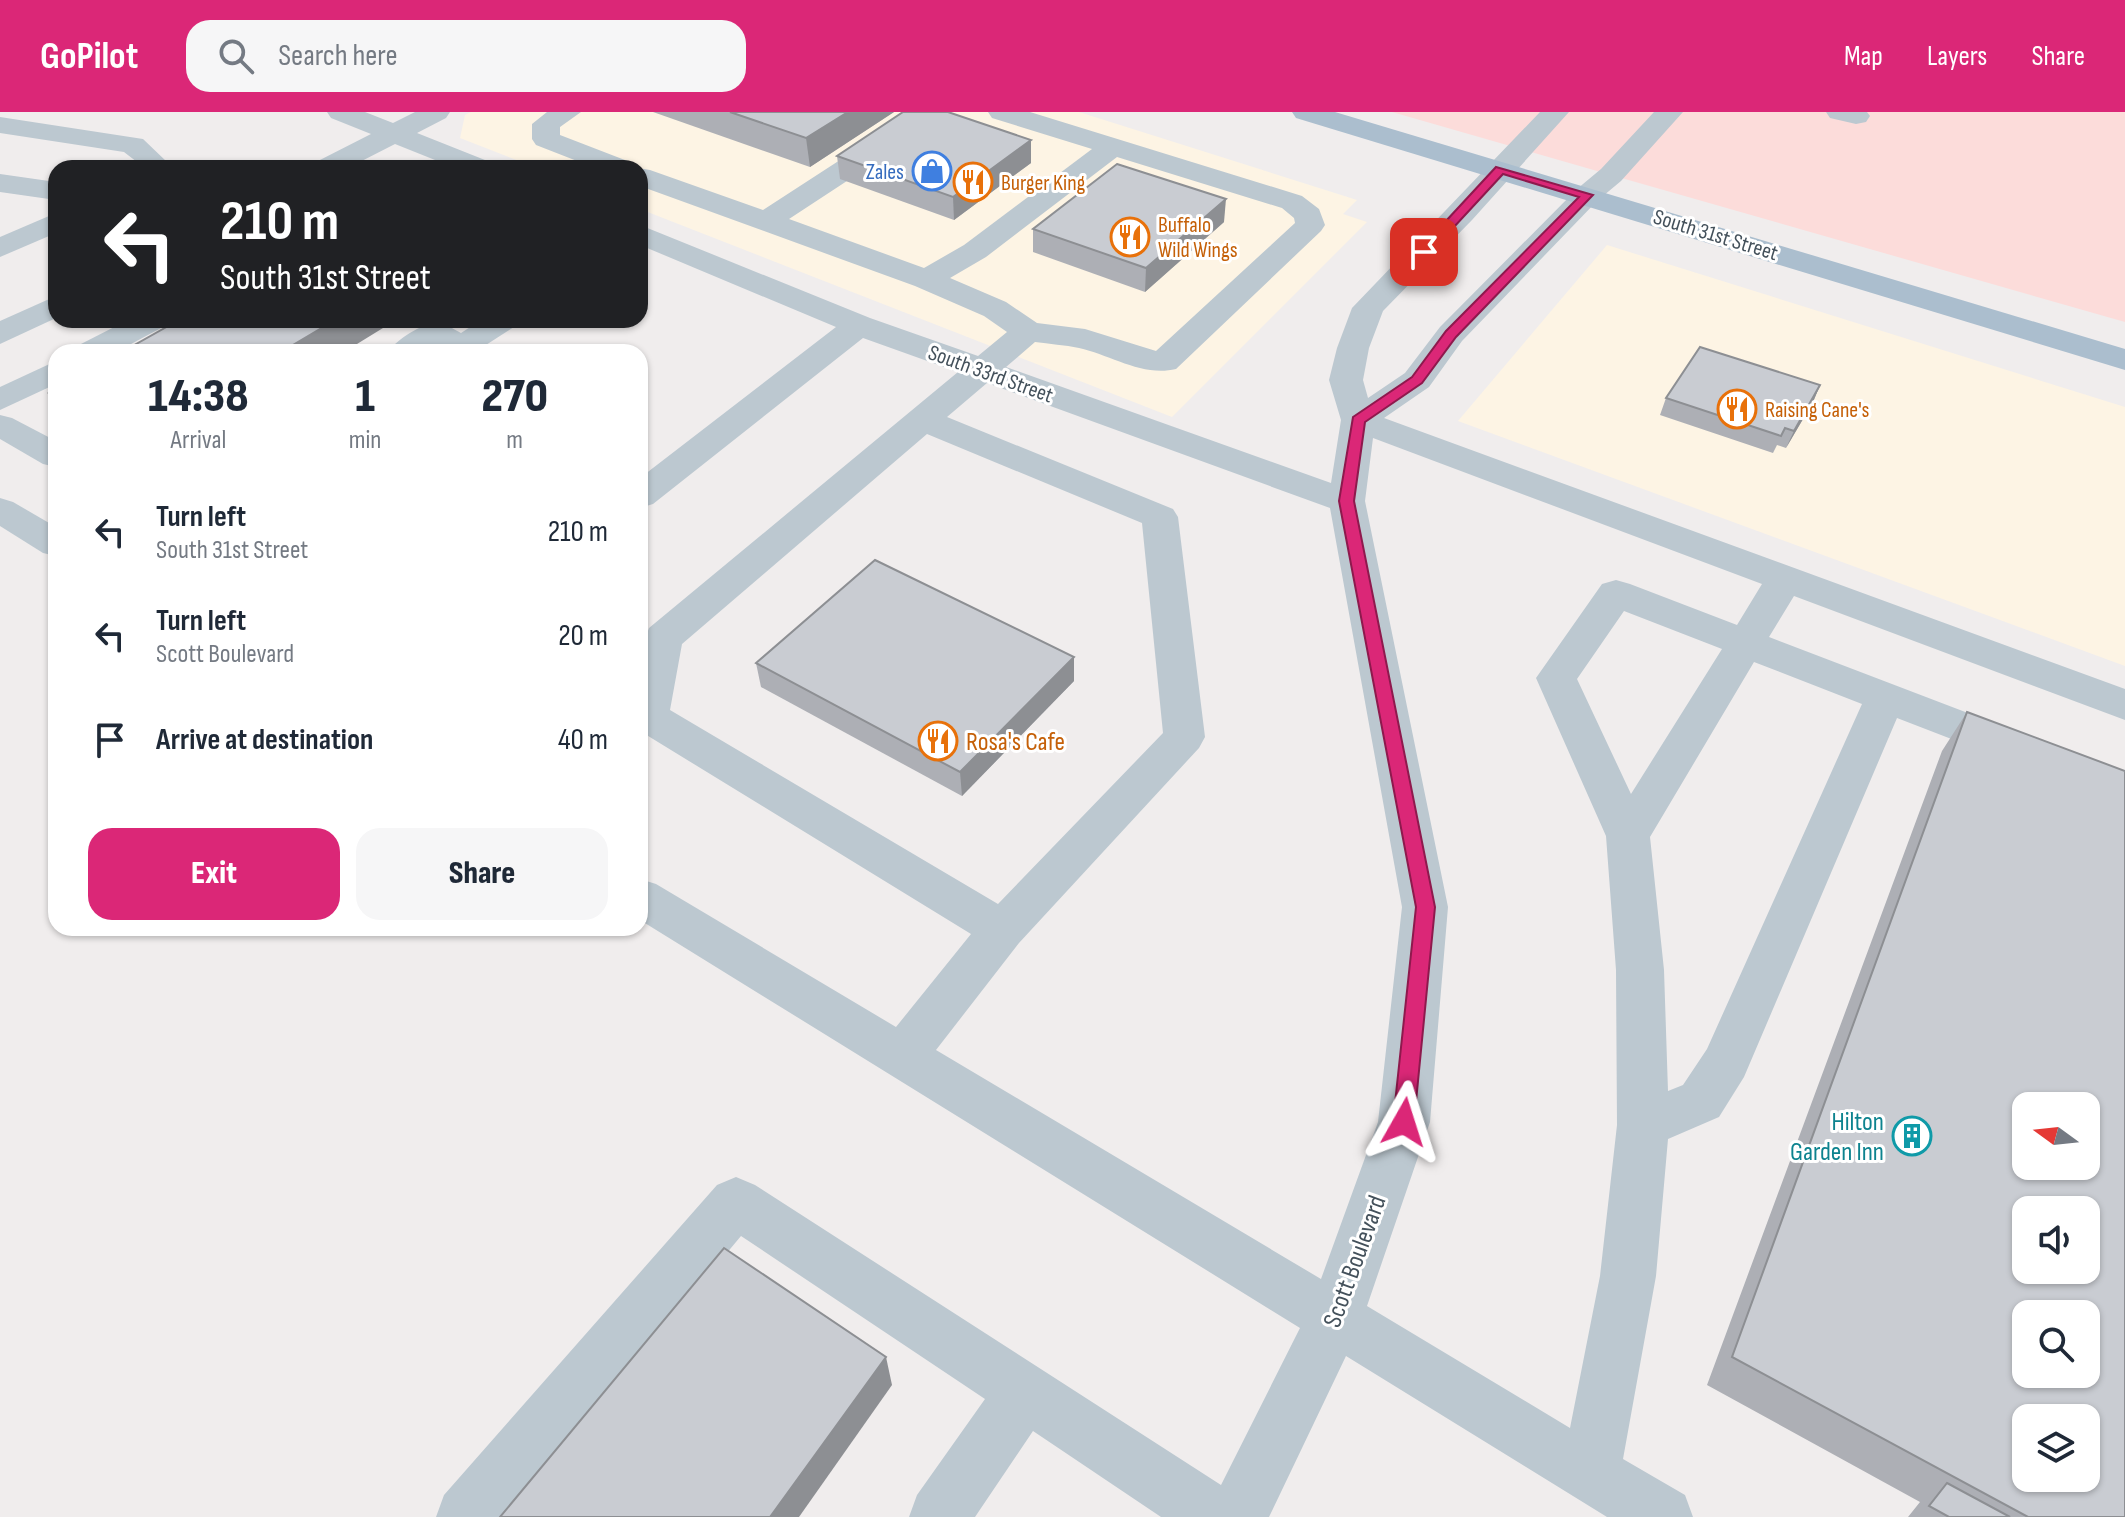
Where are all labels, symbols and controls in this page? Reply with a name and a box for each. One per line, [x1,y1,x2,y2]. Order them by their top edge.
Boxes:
search box [186,20,746,92]
text: GoPilot [40,34,138,79]
icon: search [214,34,258,78]
text: Search here [278,38,398,74]
text: Map [1844,40,1883,73]
text: Layers [1927,40,1987,73]
text: Share [2031,40,2085,73]
shop icon: Zales [911,150,953,192]
place label: Zales [866,159,904,186]
restaurant icon: Burger King [952,161,994,203]
place label: Burger King [1001,170,1086,197]
text: 210 m [220,189,339,256]
icon: left [88,192,192,296]
street label: South 31st Street [1650,204,1781,267]
place label: Buffalo Wild Wings [1158,212,1238,264]
restaurant icon: Buffalo Wild Wings [1109,216,1151,258]
pin [1390,218,1458,286]
icon: arrive [1402,230,1446,274]
text: South 31st Street [220,257,431,300]
street label: South 33rd Street [924,339,1057,410]
text: 14:38 [148,368,249,425]
text: 1 [355,368,375,425]
text: 270 [481,368,548,425]
restaurant icon: Raising Cane's [1716,388,1758,430]
place label: Raising Cane's [1765,397,1870,424]
text: Arrival [170,425,226,456]
text: min [349,425,381,456]
text: m [506,425,523,456]
text: Turn left [156,499,246,535]
icon: left [88,510,132,554]
text: 210 m [548,514,608,550]
text: South 31st Street [156,535,308,566]
text: Turn left [156,603,246,639]
icon: left [88,614,132,658]
text: 20 m [558,618,608,654]
text: Scott Boulevard [156,639,294,670]
icon: arrive [88,718,132,762]
restaurant icon: Rosa's Cafe [917,720,959,762]
text: Arrive at destination [156,722,373,758]
text: 40 m [558,722,608,758]
place label: Rosa's Cafe [966,727,1065,758]
button: Exit [88,828,340,920]
button: Share [356,828,608,920]
position arrow [1362,1080,1446,1164]
north arrow [2012,1092,2100,1180]
map controls [2012,1092,2100,1492]
place label: Hilton Garden Inn [1790,1107,1884,1168]
building icon: Hilton Garden Inn [1891,1115,1933,1157]
street label: Scott Boulevard [1317,1191,1394,1332]
button: sound [2012,1196,2100,1284]
button: search [2012,1300,2100,1388]
button: layers [2012,1404,2100,1492]

